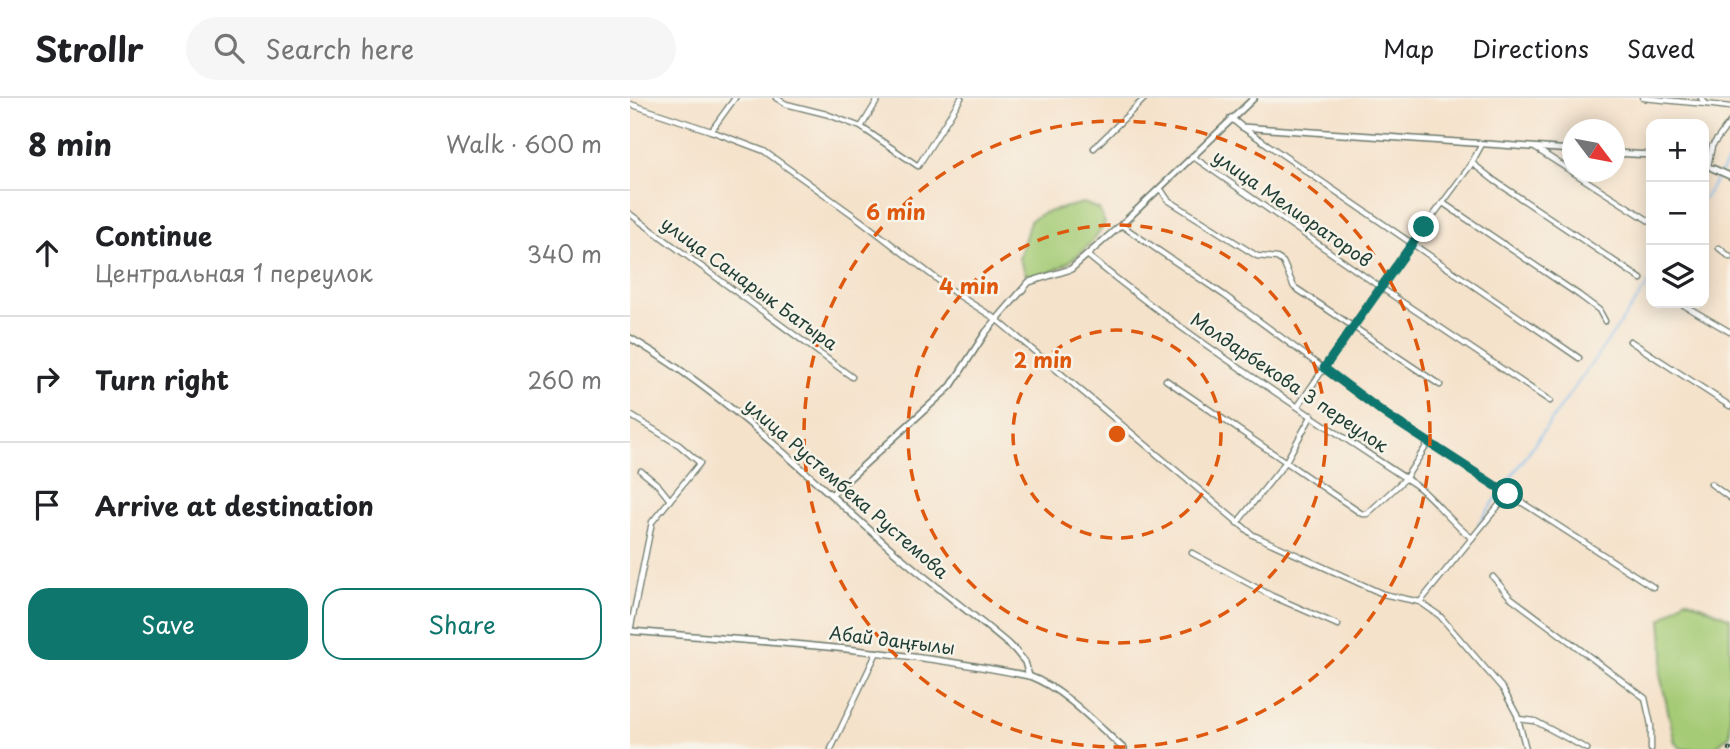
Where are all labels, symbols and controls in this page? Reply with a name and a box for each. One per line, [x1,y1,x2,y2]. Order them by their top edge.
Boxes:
search box [186,17,676,80]
text: Strollr [35,23,144,73]
icon: search [210,29,248,67]
text: Search here [266,29,414,68]
text: Map [1383,30,1434,66]
text: Directions [1472,30,1589,66]
text: Saved [1627,30,1695,66]
north arrow [1562,119,1625,182]
map controls [1646,119,1709,308]
button: + [1646,119,1709,182]
text: 8 min [28,121,112,166]
text: Walk · 600 m [446,126,602,161]
street label: улица Мелиораторов [1208,143,1378,273]
button: − [1646,182,1709,245]
text: 6 min [866,195,926,227]
street label: улица Санарык Батыра [656,209,845,357]
route end [1408,211,1439,242]
text: Continue [95,216,212,255]
icon: ahead [28,234,66,272]
text: 340 m [527,236,602,271]
button: layers [1646,245,1709,308]
text: Центральная 1 переулок [95,255,373,290]
text: 4 min [939,269,999,301]
street label: Молдарбекова 3 переулок [1186,305,1394,458]
text: 2 min [1014,343,1072,375]
icon: right [28,360,66,398]
text: Turn right [95,360,229,399]
text: 260 m [527,362,602,397]
street label: улица Рустембека Рустемова [739,391,956,585]
centre of rings [1105,422,1129,446]
route start [1492,478,1523,509]
icon: arrive [28,486,66,524]
text: Arrive at destination [95,486,374,525]
button: Save [28,588,308,660]
button: Share [322,588,602,660]
street label: Абай даңғылы [828,618,957,661]

